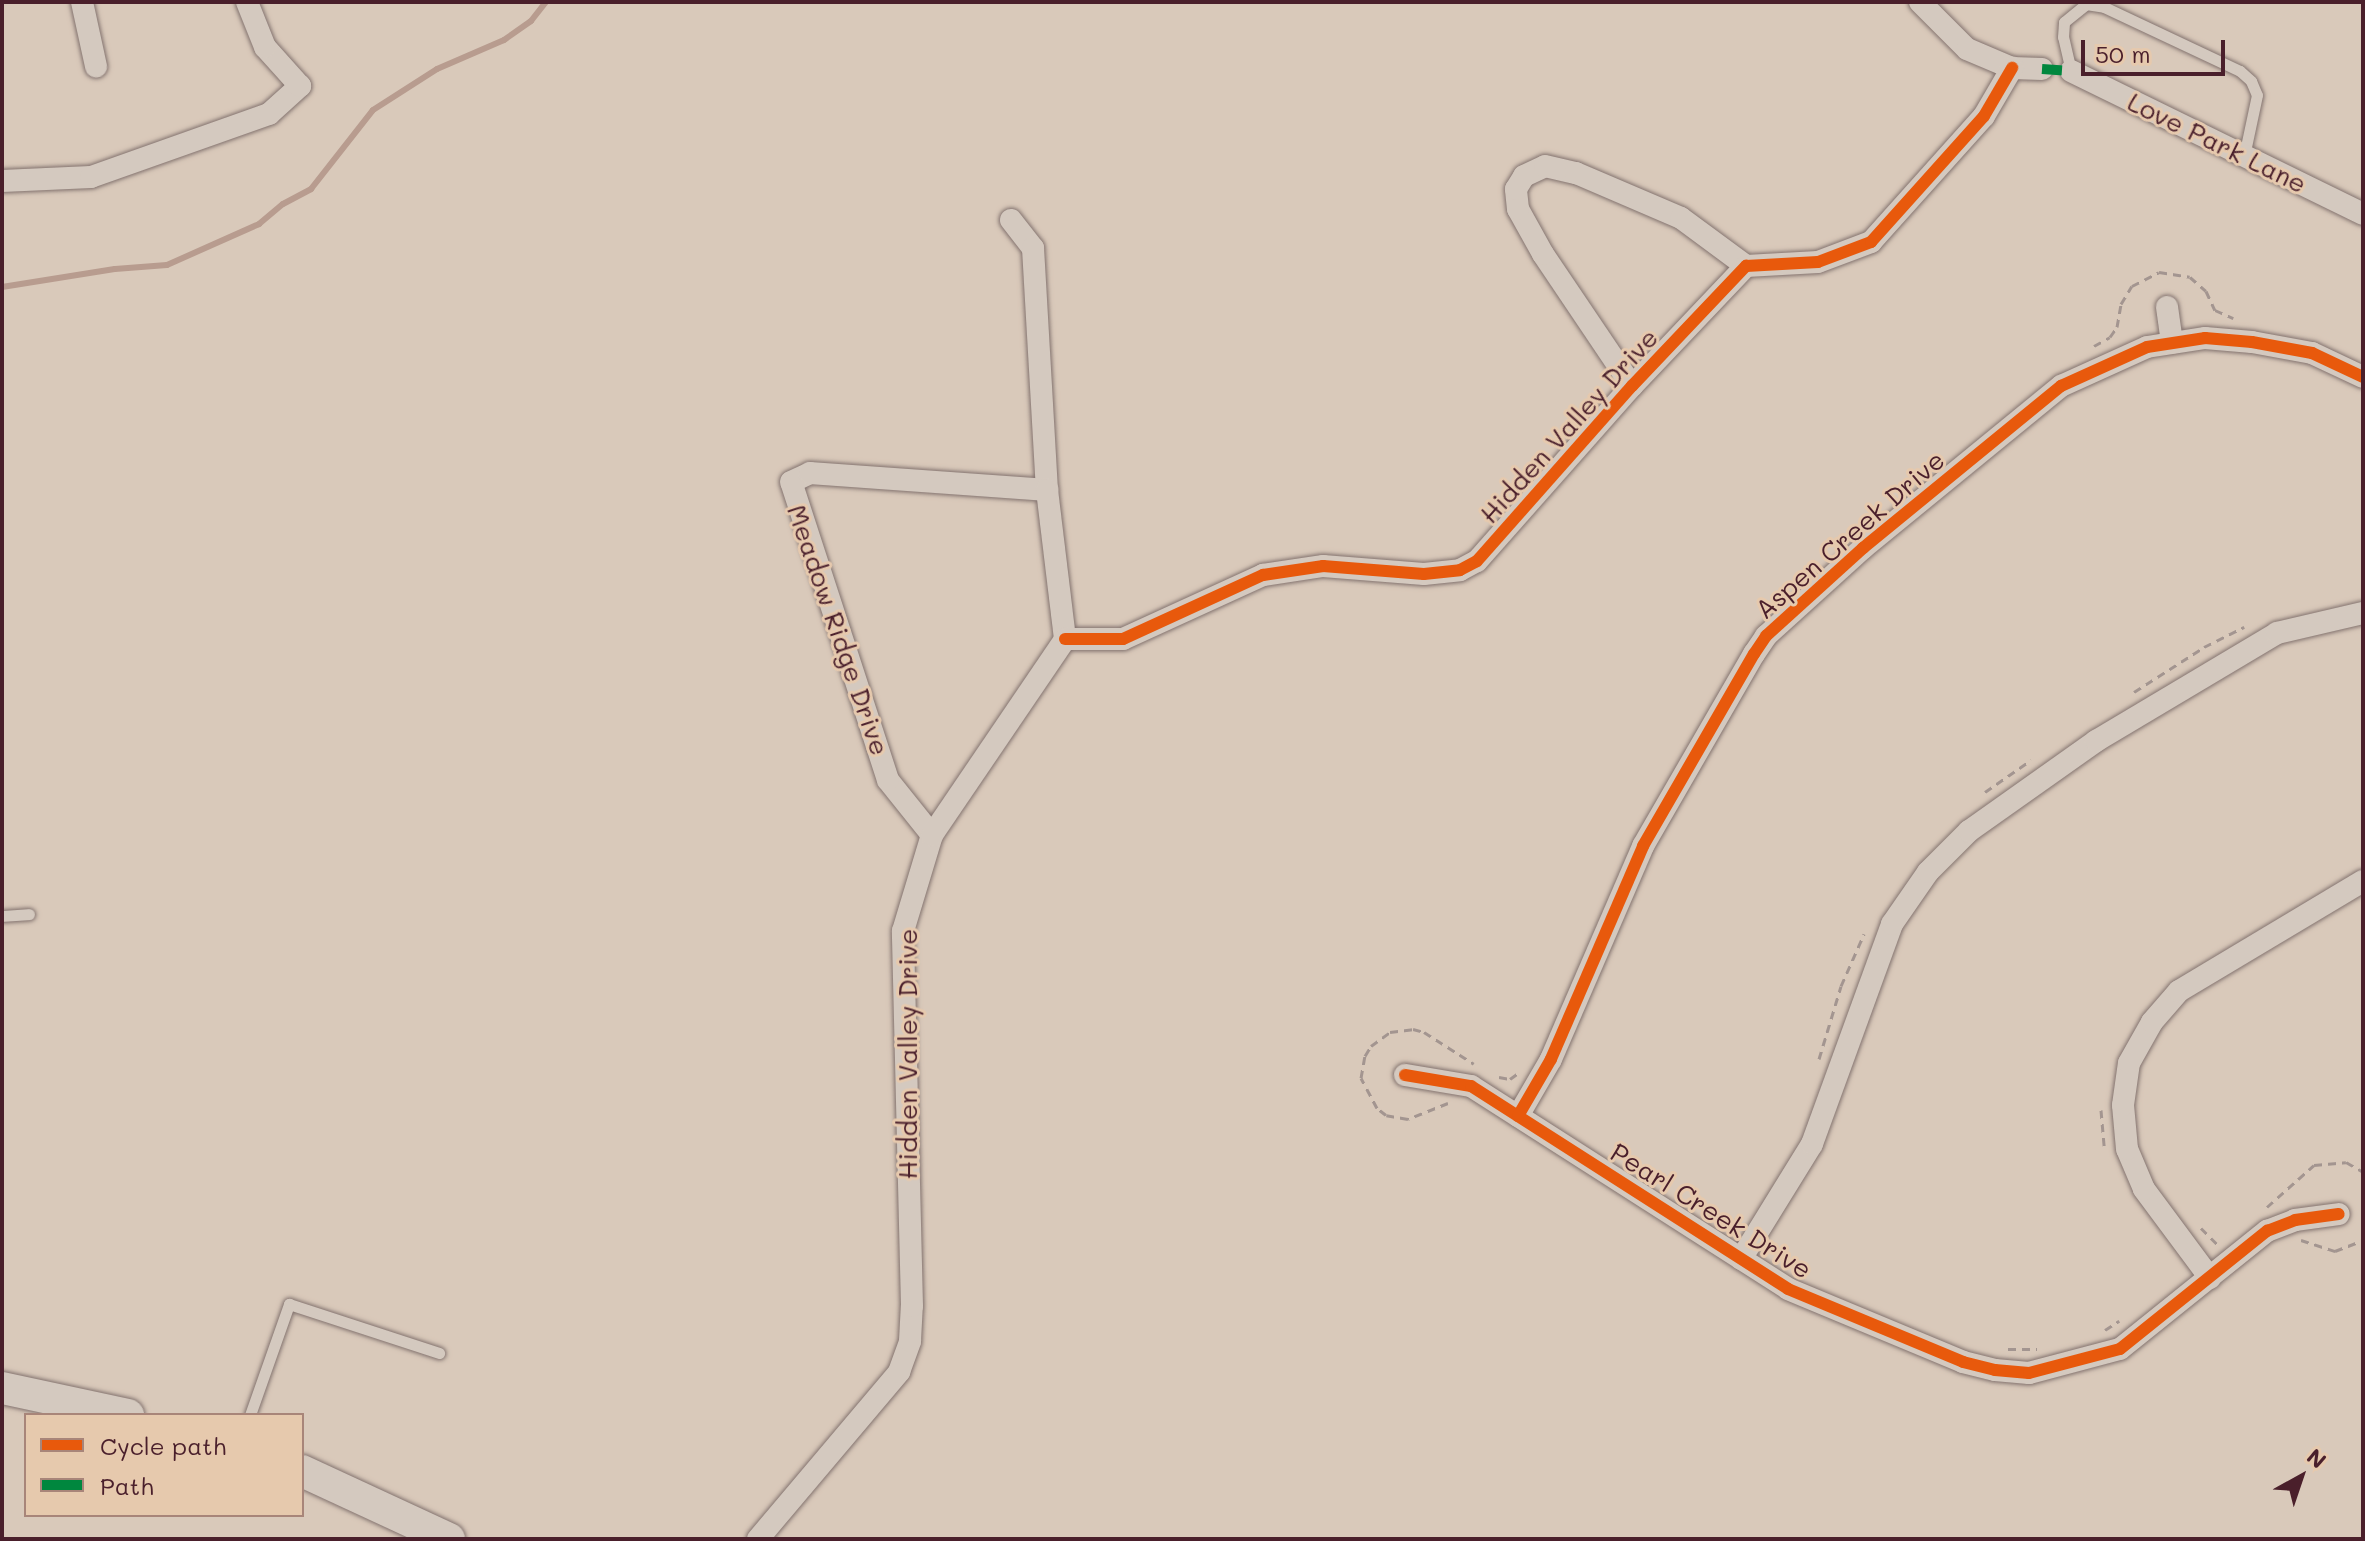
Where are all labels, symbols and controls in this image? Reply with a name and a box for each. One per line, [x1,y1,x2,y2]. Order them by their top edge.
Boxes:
scale bar [2085,24,2229,74]
text: 50 m [2095,38,2151,69]
street label: Love Park Lane [2123,86,2311,200]
street label: Hidden Valley Drive [1473,322,1665,530]
street label: Aspen Creek Drive [1749,444,1951,626]
street label: Meadow Ridge Drive [780,501,896,759]
street label: Hidden Valley Drive [892,929,924,1179]
street label: Pearl Creek Drive [1605,1137,1817,1285]
legend [24,1413,304,1517]
text: Cycle path [100,1430,226,1461]
north arrow [2261,1437,2341,1517]
text: N [2301,1442,2332,1475]
text: Path [100,1470,154,1501]

